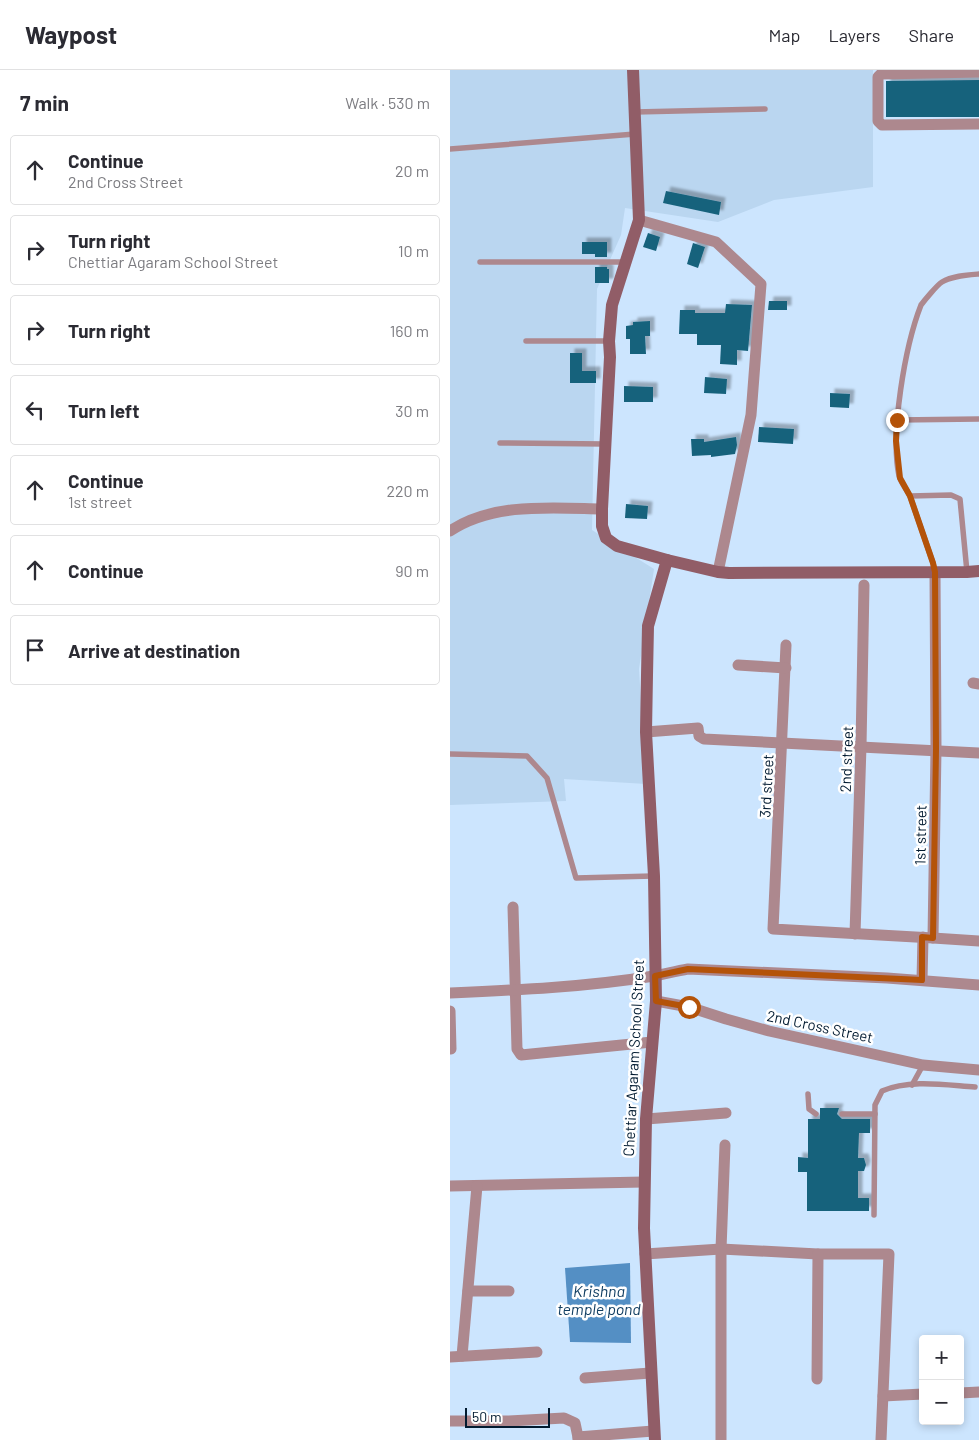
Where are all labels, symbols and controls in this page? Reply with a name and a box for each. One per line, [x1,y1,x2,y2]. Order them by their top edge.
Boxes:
text: Waypost [25,20,117,49]
text: Map [768,24,800,46]
text: Layers [828,24,881,46]
text: Share [909,24,954,46]
text: 7 min [20,90,69,115]
text: Walk · 530 m [345,93,430,112]
text: Continue [68,149,144,172]
icon: ahead [21,156,49,184]
text: 20 m [395,161,429,180]
text: 2nd Cross Street [68,172,183,191]
text: Turn right [68,229,150,252]
icon: right [21,236,49,264]
text: 10 m [398,241,429,260]
text: Chettiar Agaram School Street [68,252,278,271]
icon: right [21,316,49,344]
text: Turn right [68,319,150,342]
text: 160 m [390,321,429,340]
icon: left [21,396,49,424]
text: Turn left [68,399,139,422]
text: 30 m [395,401,429,420]
route end [886,409,909,432]
text: Continue [68,469,144,492]
icon: ahead [21,476,49,504]
text: 220 m [386,481,429,500]
text: 1st street [68,492,132,511]
icon: ahead [21,556,49,584]
text: Continue [68,559,144,582]
text: 90 m [395,561,429,580]
icon: arrive [21,636,49,664]
text: Arrive at destination [68,639,240,662]
street label: 2nd street [836,725,856,793]
street label: 3rd street [755,754,777,818]
street label: 1st street [910,805,930,865]
street label: Chettiar Agaram School Street [619,959,647,1157]
route start [678,996,701,1019]
street label: 2nd Cross Street [765,1006,875,1046]
water label: Krishna temple pond [557,1281,641,1318]
map controls [919,1335,964,1425]
button: + [919,1335,964,1380]
button: − [919,1380,964,1425]
scale bar [465,1405,550,1428]
text: 50 m [472,1408,501,1425]

